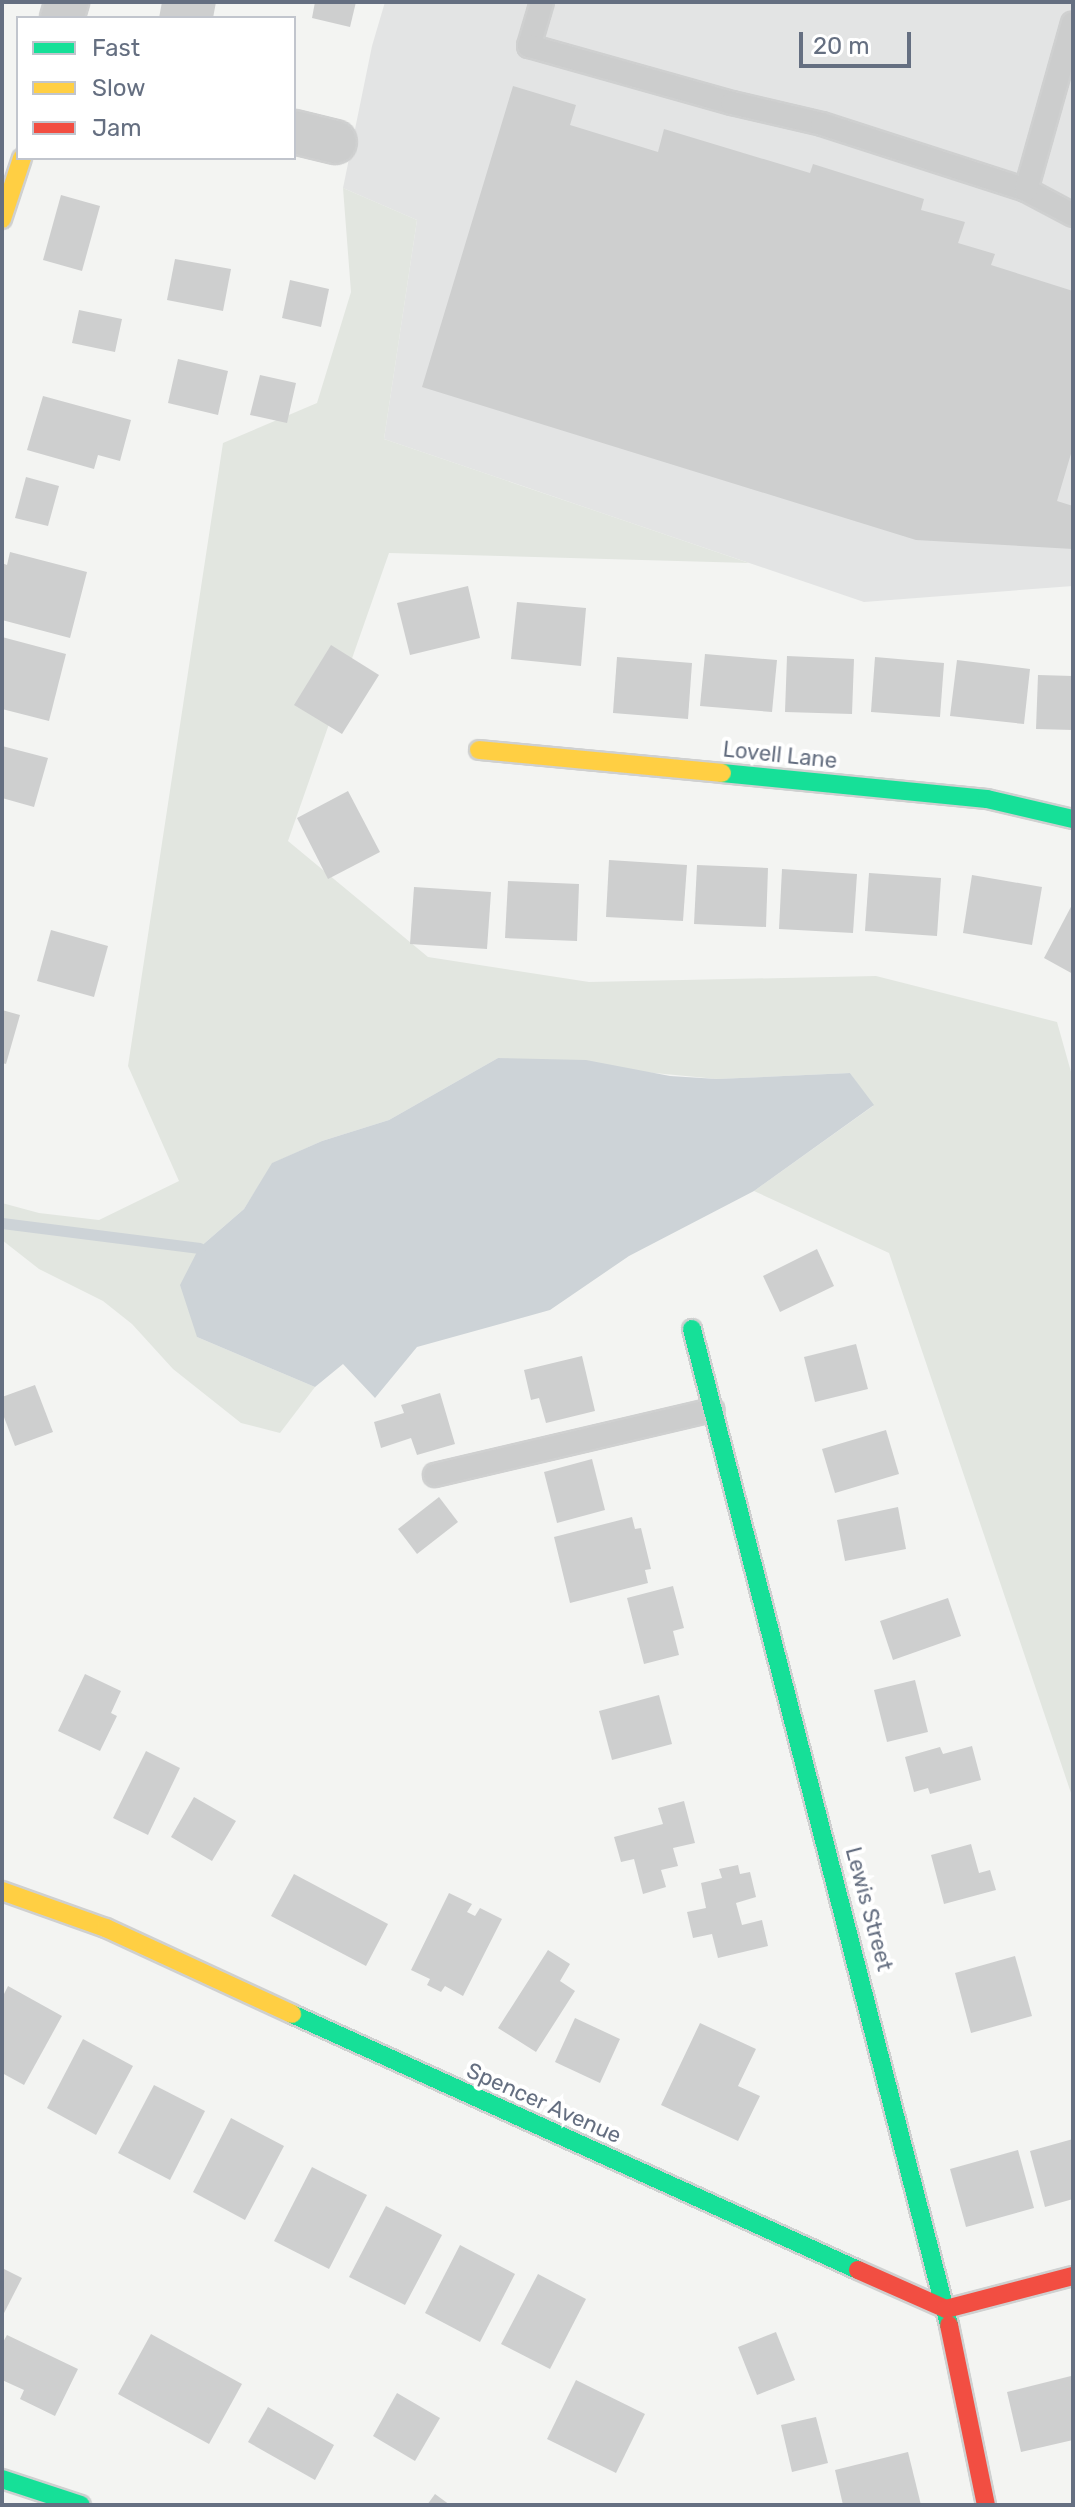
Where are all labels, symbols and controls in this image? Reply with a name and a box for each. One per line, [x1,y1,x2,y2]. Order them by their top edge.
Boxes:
legend [16,16,296,160]
scale bar [803,16,915,66]
text: 20 m [813,32,870,60]
text: Fast [92,34,140,62]
text: Slow [92,74,145,102]
text: Jam [92,114,142,142]
street label: Lovell Lane [722,736,838,774]
street label: Lewis Street [840,1844,898,1974]
street label: Spencer Avenue [462,2057,626,2149]

